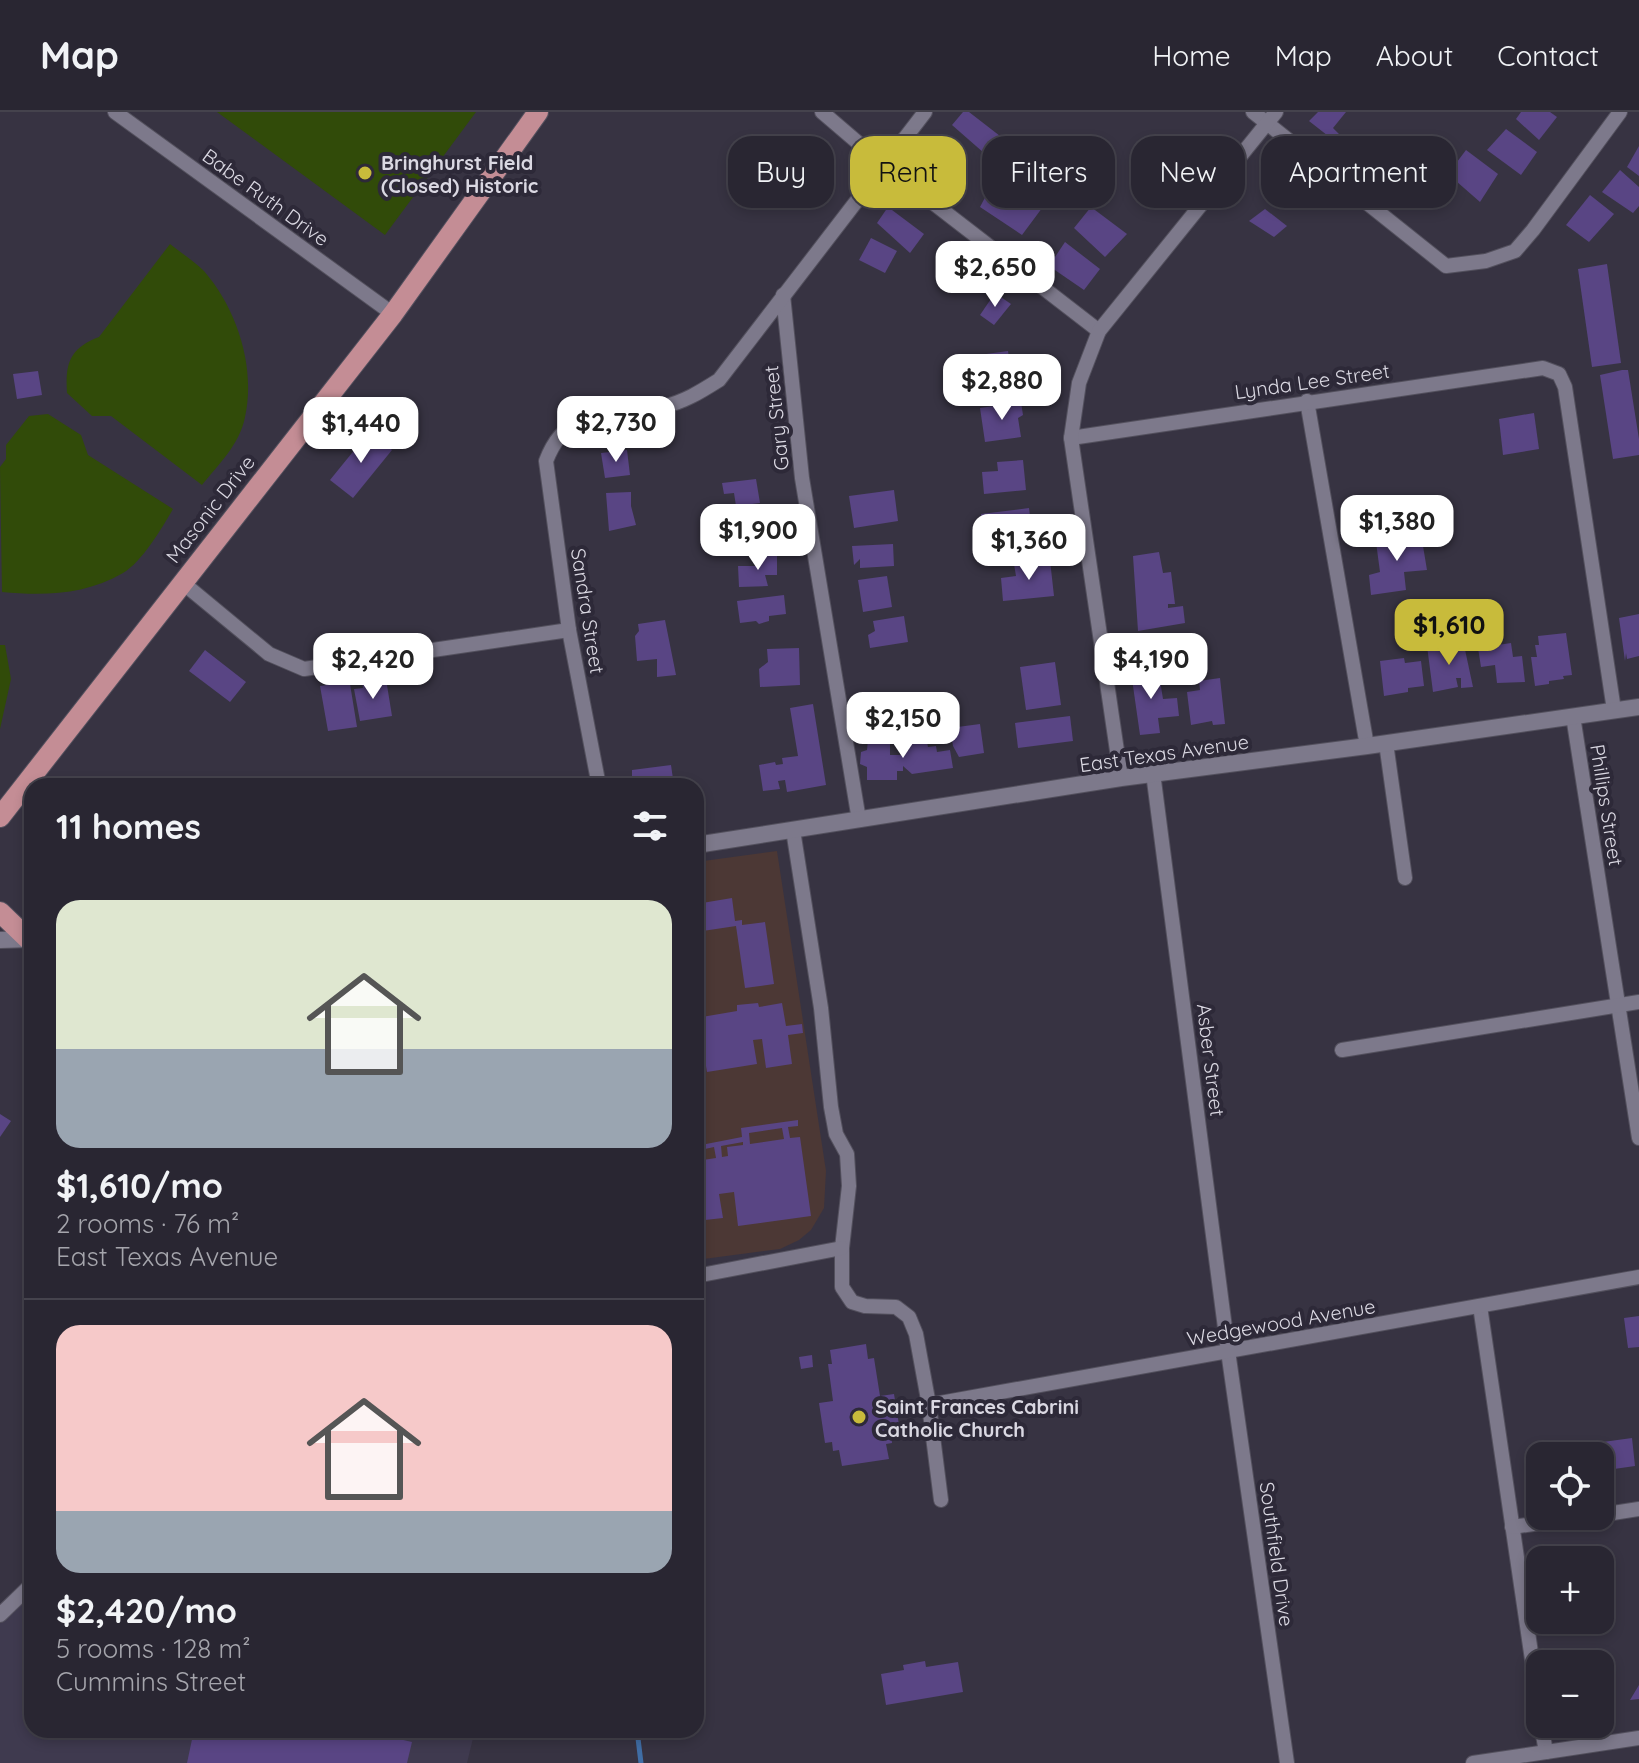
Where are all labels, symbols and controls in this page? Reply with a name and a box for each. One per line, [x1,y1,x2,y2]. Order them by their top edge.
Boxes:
text: Map [40,31,119,79]
text: Home [1152,38,1231,73]
text: Map [1275,38,1332,73]
text: About [1376,38,1453,73]
text: Contact [1497,38,1599,73]
chip: Buy [728,136,834,208]
chip: Rent [850,136,966,208]
chip: Filters [982,136,1115,208]
chip: New [1131,136,1245,208]
chip: Apartment [1261,136,1456,208]
street label: Babe Ruth Drive [198,143,334,251]
place label: Bringhurst Field (Closed) Historic [381,150,538,198]
marker: Bringhurst Field (Closed) Historic [356,164,374,182]
pin: $2,650 [930,241,1060,309]
text: $2,650 [954,250,1036,283]
pin: $2,880 [937,354,1067,422]
street label: Lynda Lee Street [1233,358,1391,404]
text: $2,880 [961,363,1043,396]
street label: Gary Street [758,364,794,472]
pin: $2,730 [551,396,681,464]
pin: $1,440 [296,397,426,465]
text: $2,730 [575,405,657,438]
text: $1,440 [321,406,401,439]
street label: Masonic Drive [160,450,260,568]
pin: $1,380 [1332,495,1462,563]
pin: $1,900 [693,504,823,572]
text: $1,380 [1359,504,1435,537]
text: $1,900 [718,513,798,546]
pin: $1,360 [964,514,1094,582]
text: $1,360 [990,523,1068,556]
street label: Sandra Street [566,546,610,676]
pin: $1,610 [1384,599,1514,667]
text: $1,610 [1413,608,1485,641]
pin: $2,420 [308,633,438,701]
pin: $4,190 [1086,633,1216,701]
text: $2,420 [331,642,415,675]
text: $4,190 [1113,642,1190,675]
pin: $2,150 [838,692,968,760]
text: $2,150 [865,701,941,734]
street label: East Texas Avenue [1078,729,1250,777]
street label: Phillips Street [1585,742,1629,868]
icon: filters [628,804,672,848]
text: 11 homes [56,805,201,848]
icon: home [292,952,436,1096]
street label: Asber Street [1192,1002,1230,1118]
text: $1,610/mo [56,1164,223,1207]
text: 2 rooms · 76 m² [56,1207,239,1240]
text: East Texas Avenue [56,1240,278,1273]
street label: Wedgewood Avenue [1185,1293,1377,1351]
icon: home [292,1377,436,1521]
place label: Saint Frances Cabrini Catholic Church [875,1394,1079,1442]
marker: Saint Frances Cabrini Catholic Church [850,1408,868,1426]
map controls [1526,1442,1614,1738]
button: locate [1526,1442,1614,1530]
street label: Southfield Drive [1254,1480,1300,1628]
button: + [1526,1546,1614,1634]
text: $2,420/mo [56,1589,237,1632]
text: 5 rooms · 128 m² [56,1632,250,1665]
button: − [1526,1650,1614,1738]
text: Cummins Street [56,1665,246,1698]

